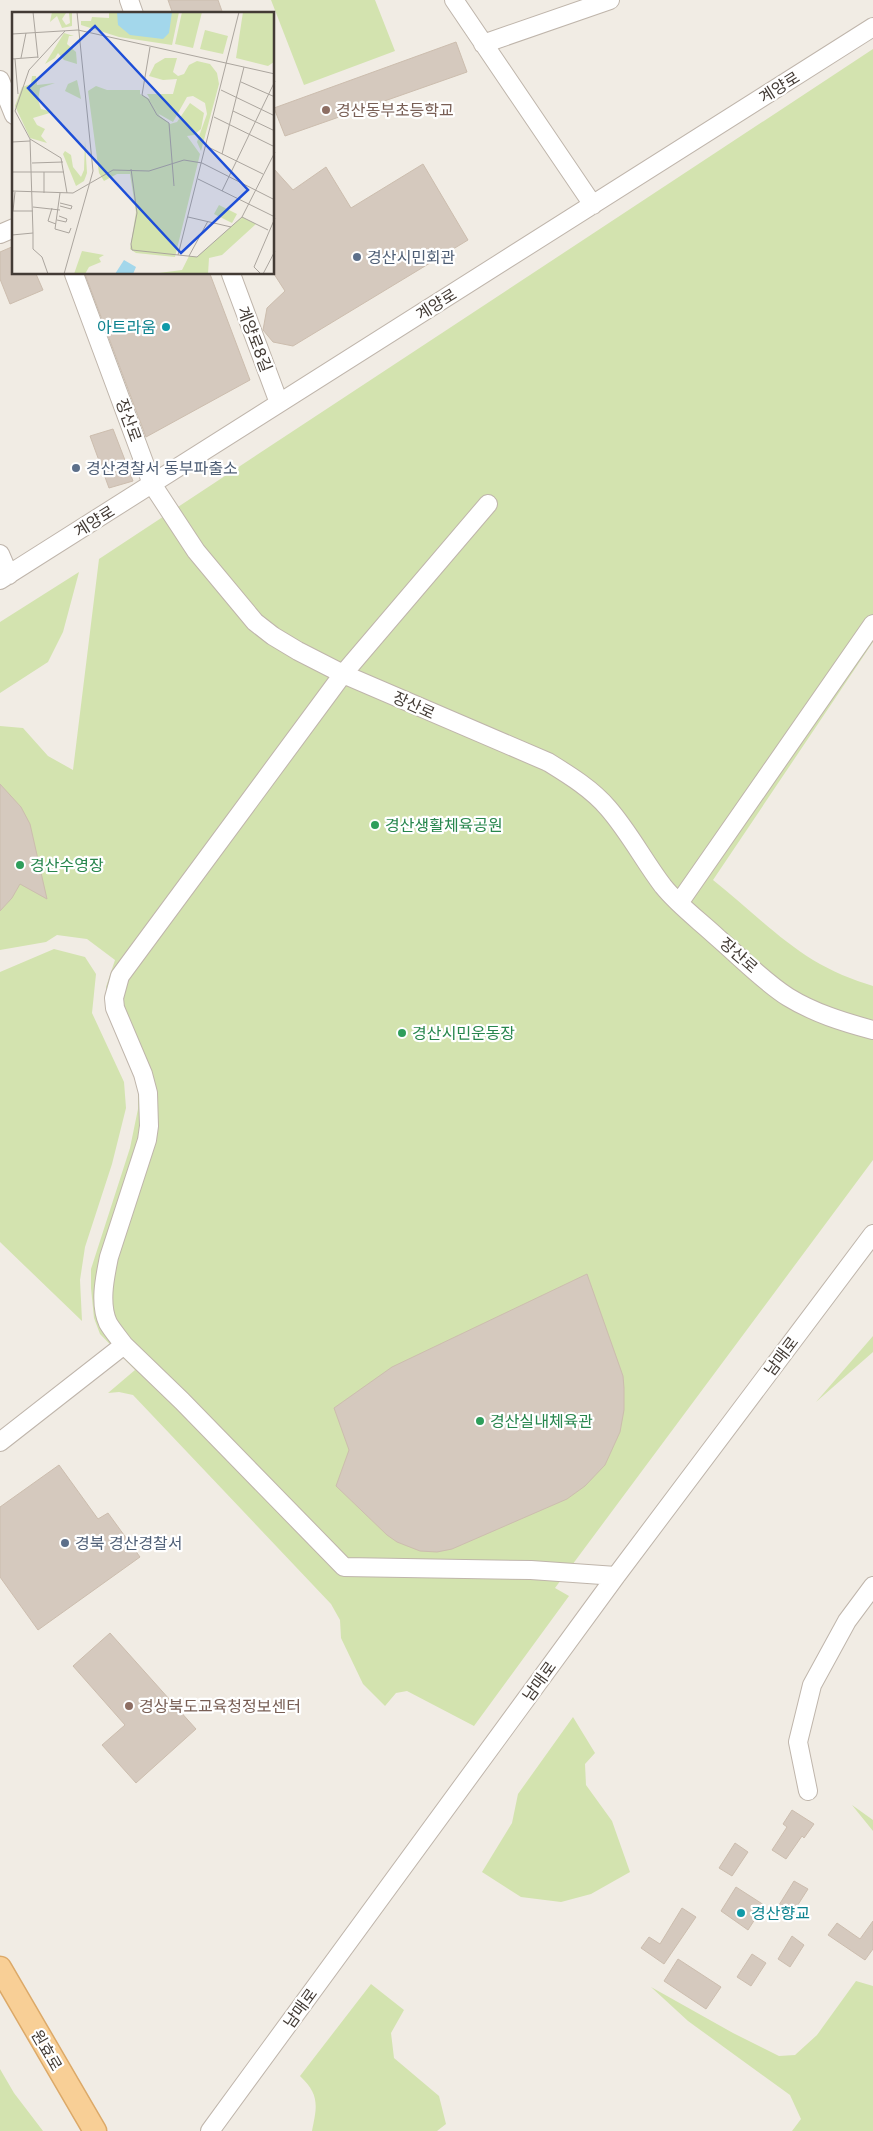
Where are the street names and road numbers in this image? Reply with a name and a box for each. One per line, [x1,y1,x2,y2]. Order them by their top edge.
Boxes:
street label: 계양로 [755,67,803,107]
street label: 계양로 [412,284,460,324]
street label: 계양로8길 [233,303,277,375]
street label: 장산로 [112,396,146,444]
street label: 계양로 [70,501,118,541]
street label: 장산로 [390,687,438,723]
street label: 장산로 [716,933,762,977]
street label: 남매로 [760,1332,802,1380]
street label: 남매로 [518,1657,560,1705]
street label: 남매로 [279,1984,321,2032]
street label: 원효로 [27,2026,67,2074]

